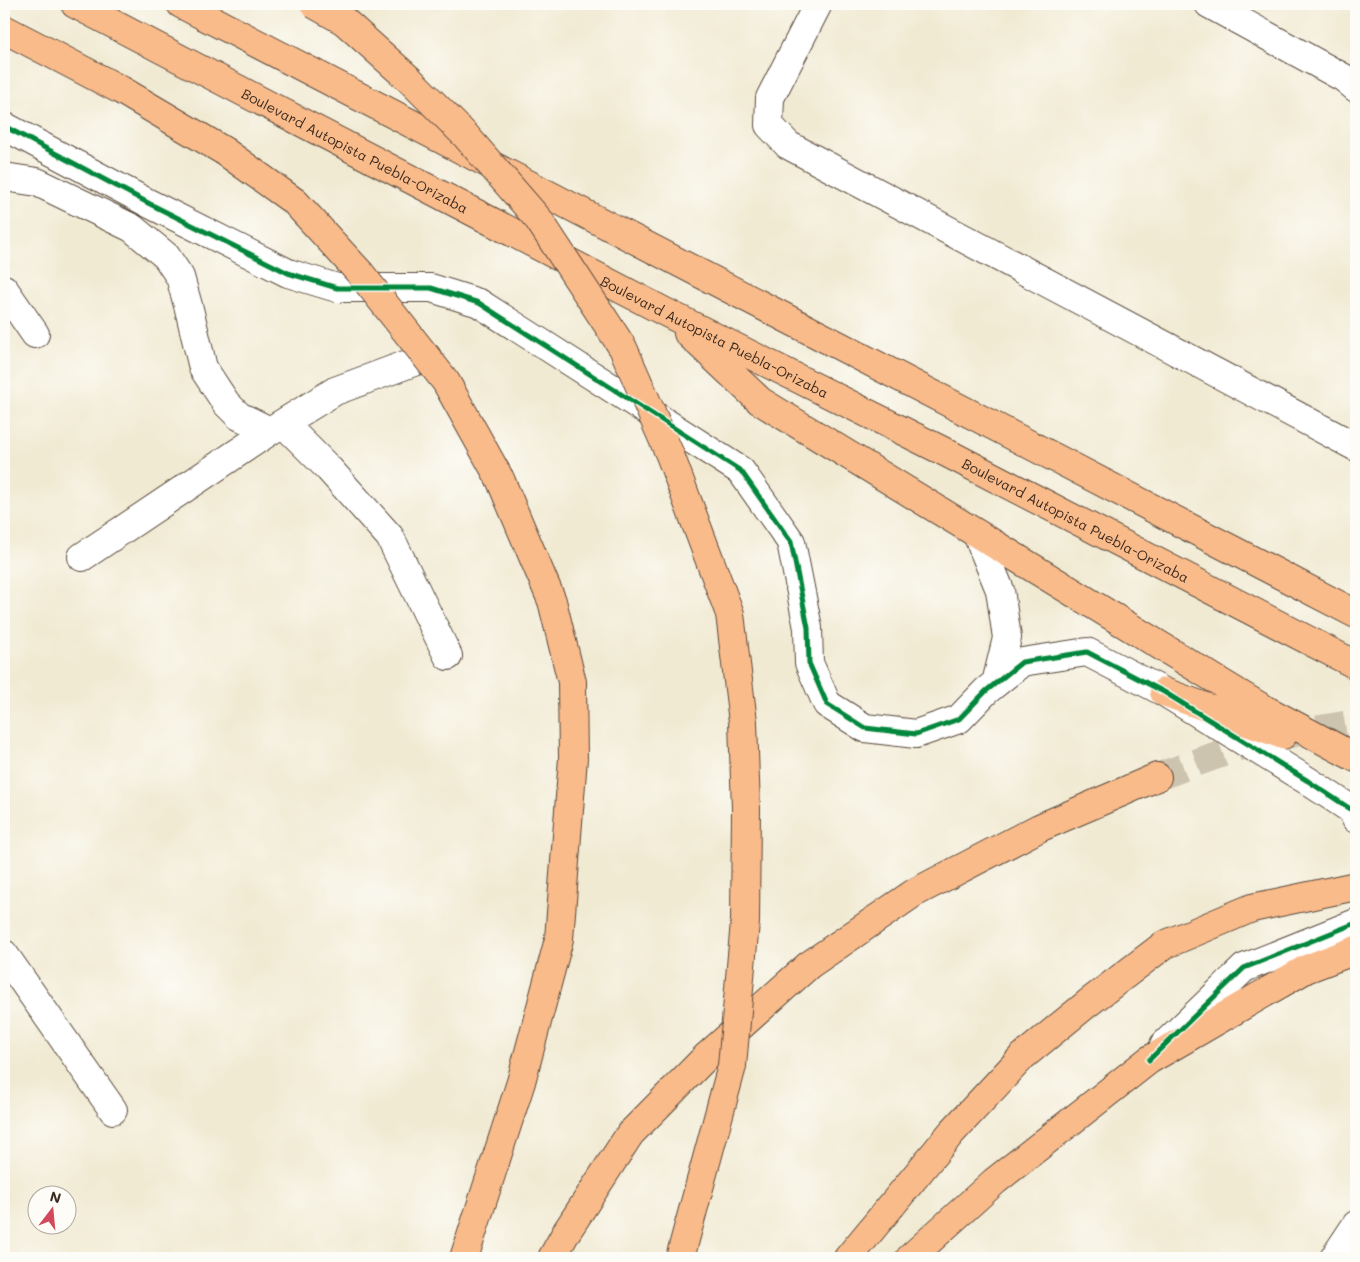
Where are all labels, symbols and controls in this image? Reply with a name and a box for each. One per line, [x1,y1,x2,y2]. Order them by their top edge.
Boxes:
street label: Boulevard Autopista Puebla-Orizaba [239,83,472,217]
street label: Boulevard Autopista Puebla-Orizaba [598,271,832,402]
street label: Boulevard Autopista Puebla-Orizaba [959,453,1193,586]
north arrow [28,1184,78,1234]
text: N [48,1186,63,1208]

